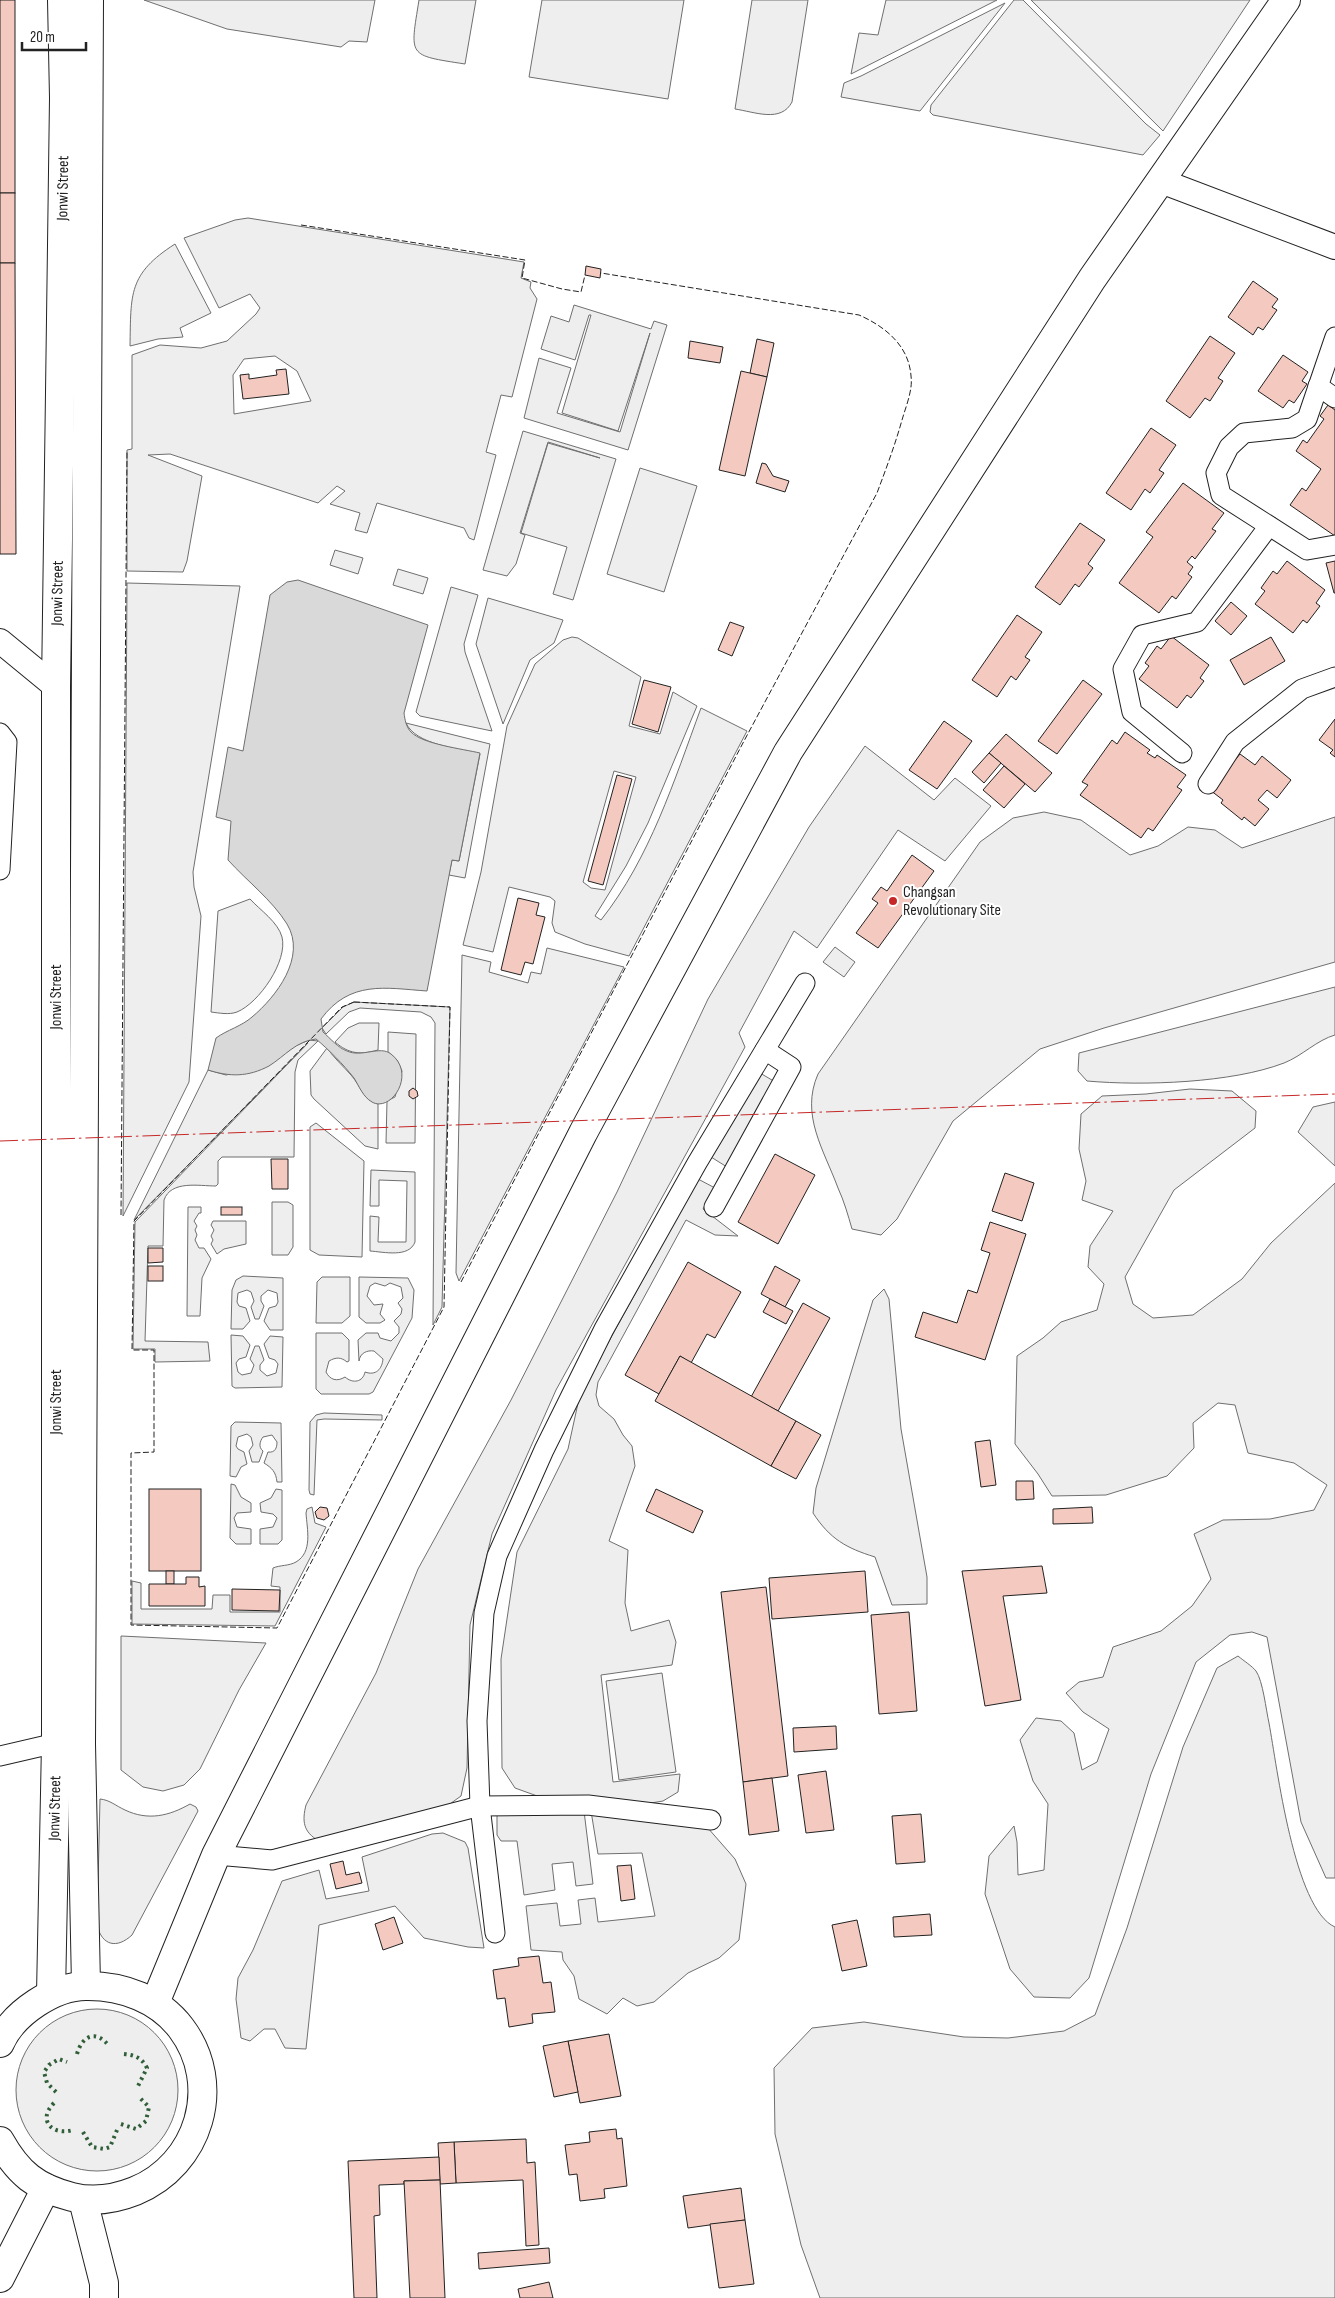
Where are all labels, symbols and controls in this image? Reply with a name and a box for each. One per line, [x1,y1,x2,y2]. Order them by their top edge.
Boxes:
scale bar [22,20,86,52]
text: 20 m [30,28,55,47]
street label: Jonwi Street [53,155,73,222]
street label: Jonwi Street [47,560,67,627]
place label: Changsan Revolutionary Site [903,883,1001,920]
marker: Changsan Revolutionary Site [887,895,899,907]
street label: Jonwi Street [47,964,66,1031]
street label: Jonwi Street [47,1369,66,1436]
street label: Jonwi Street [45,1775,65,1842]

